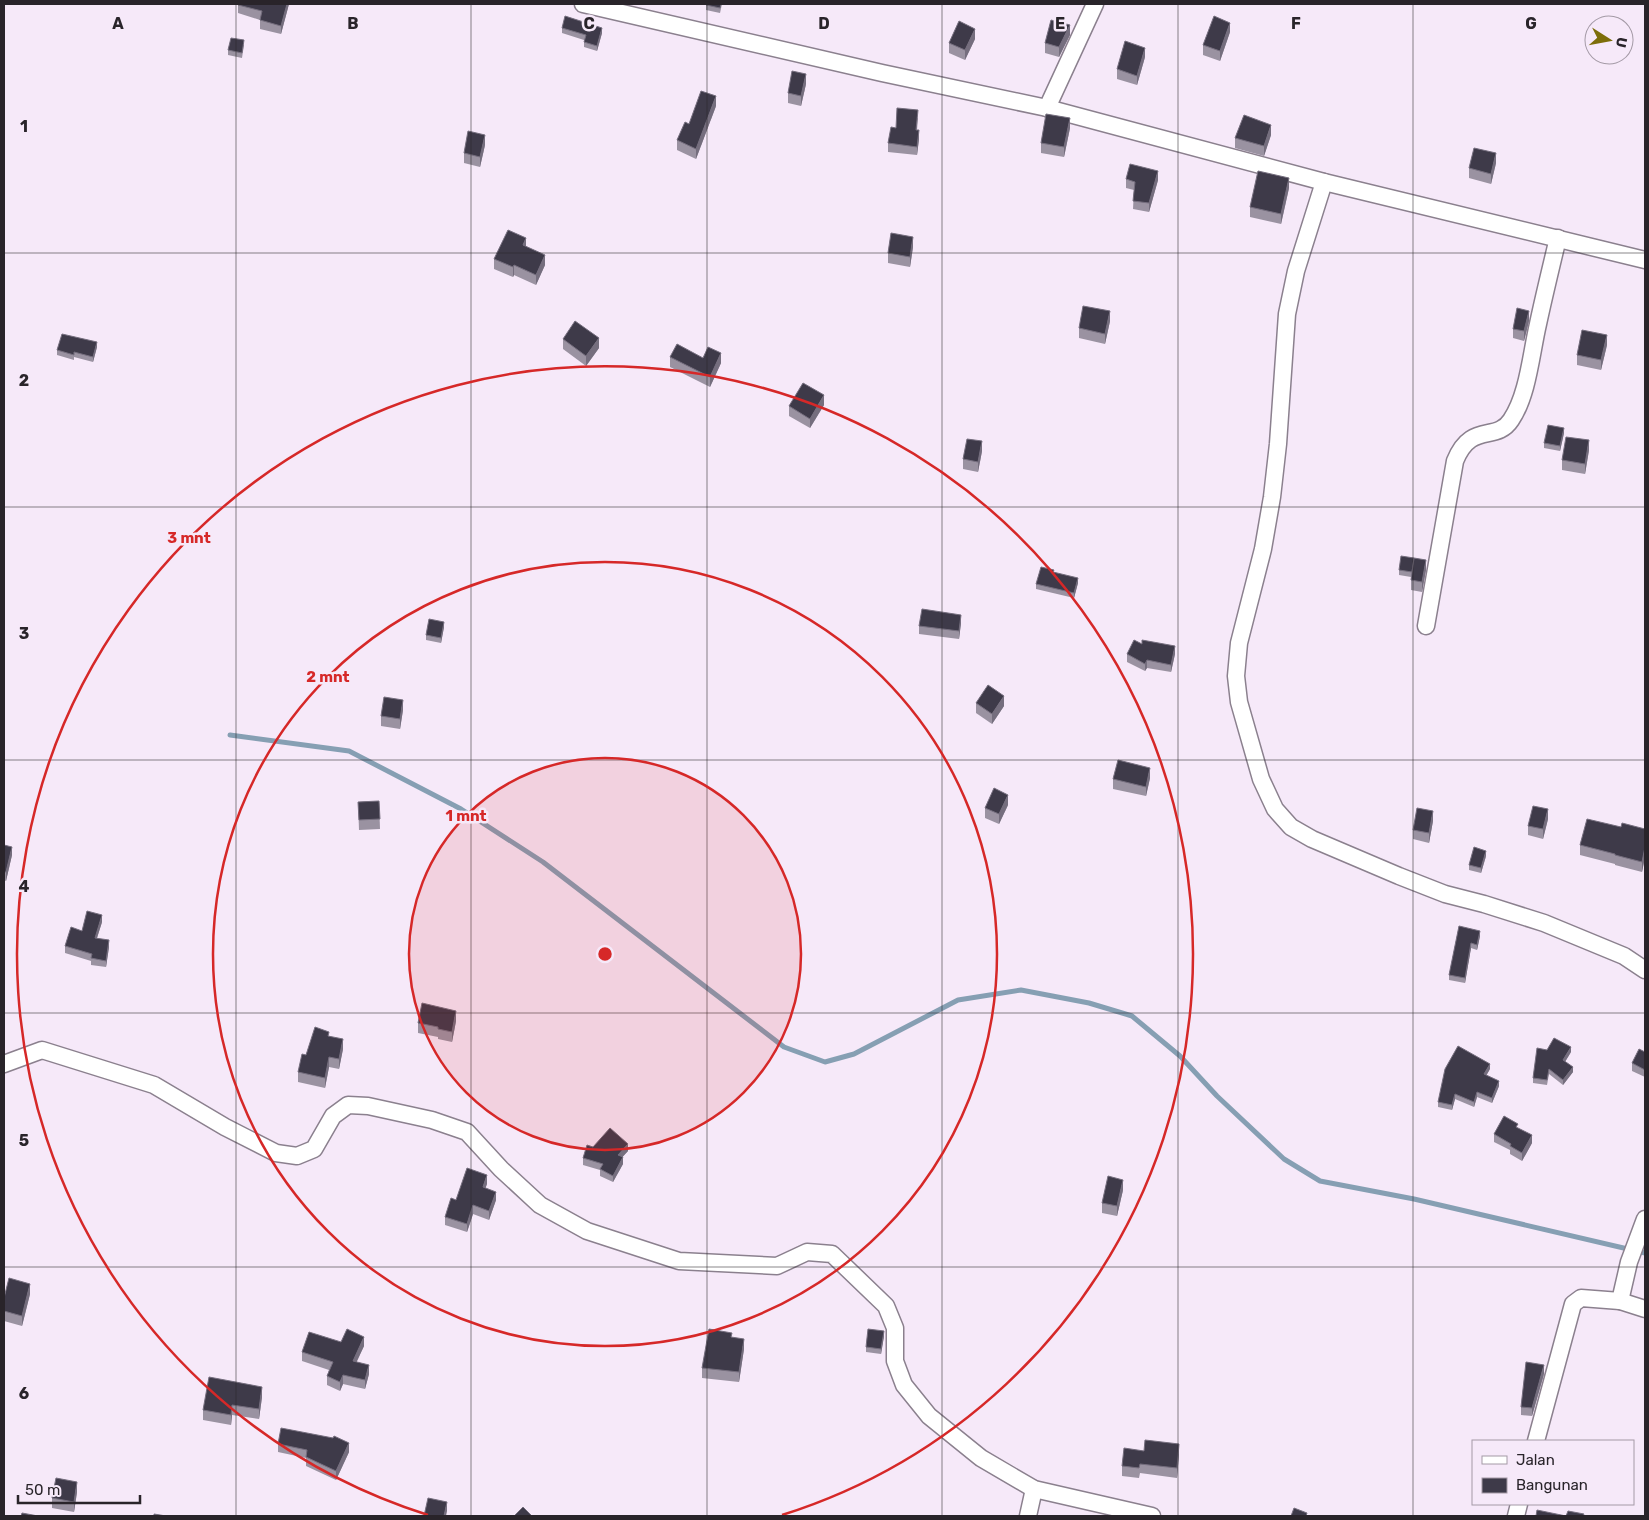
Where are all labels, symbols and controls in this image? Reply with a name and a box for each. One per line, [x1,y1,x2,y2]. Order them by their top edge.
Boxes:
text: A [112,14,124,33]
text: B [347,14,359,33]
text: C [583,14,595,33]
text: D [818,14,830,33]
text: E [1055,14,1065,33]
text: F [1291,14,1301,33]
text: G [1525,14,1537,33]
north arrow [1584,15,1634,65]
text: U [1612,36,1631,49]
text: 1 [20,117,28,136]
text: 2 [19,371,29,390]
text: 3 mnt [167,529,211,547]
text: 3 [19,624,29,643]
text: 2 mnt [306,668,350,686]
text: 1 mnt [446,807,486,825]
text: 4 [19,877,30,896]
centre of rings [596,945,614,963]
text: 5 [19,1131,29,1150]
text: 6 [19,1384,29,1403]
legend [1472,1440,1634,1505]
text: Jalan [1516,1451,1555,1469]
scale bar [18,1472,140,1504]
text: Bangunan [1516,1476,1588,1494]
text: 50 m [25,1481,60,1499]

